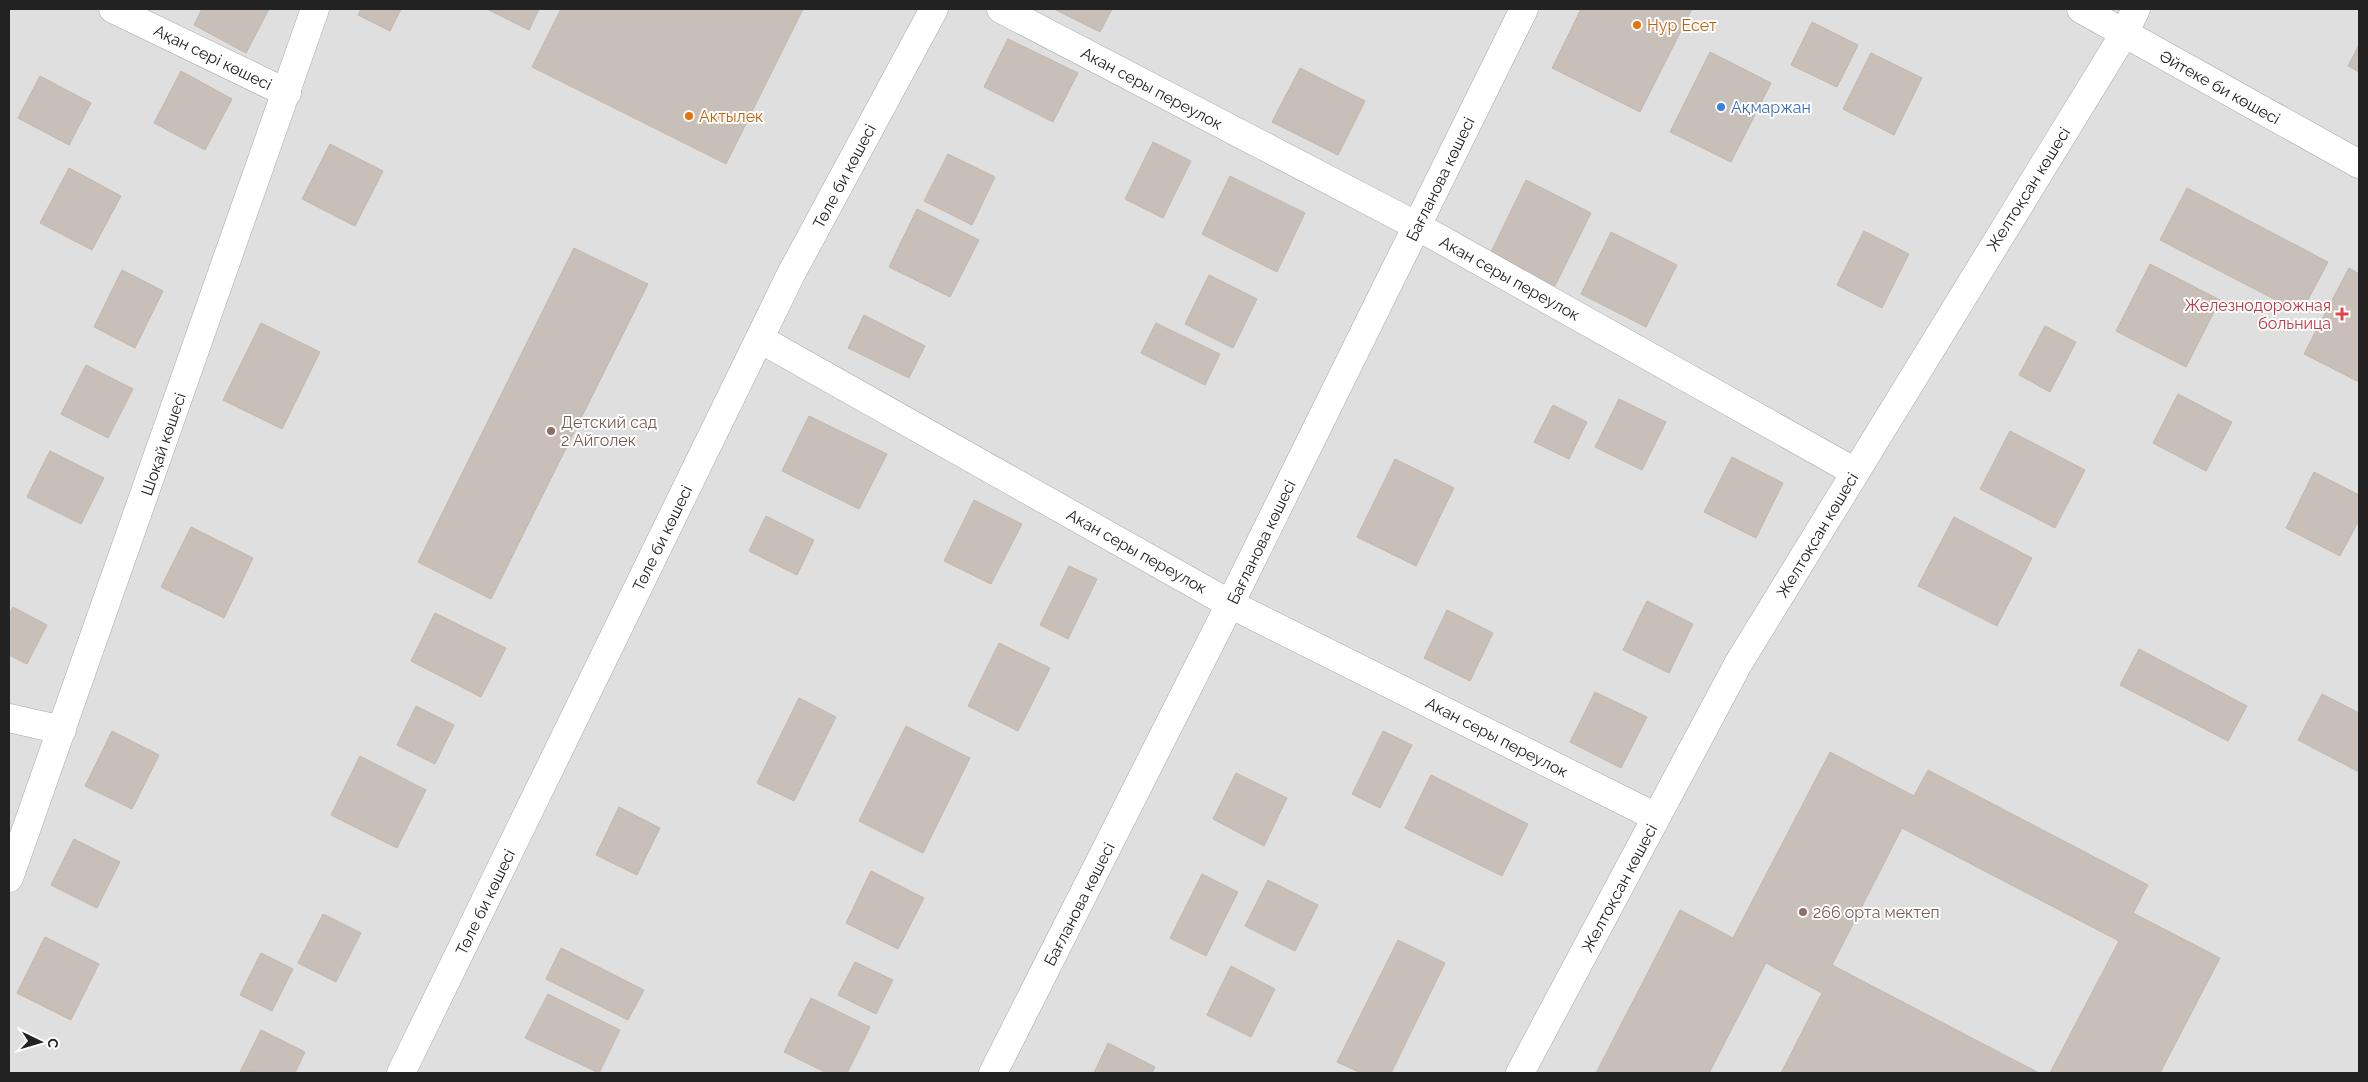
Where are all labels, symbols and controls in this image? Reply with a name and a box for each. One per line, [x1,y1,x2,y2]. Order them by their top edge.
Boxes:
place label: Нур Есет [1647,16,1717,35]
marker: Нур Есет [1631,19,1643,31]
street label: Ақан сері көшесі [151,21,275,94]
street label: Акан серы переулок [1078,43,1226,134]
street label: Әйтеке би көшесі [2156,46,2283,128]
place label: Ақмаржан [1731,98,1811,117]
marker: Ақмаржан [1715,101,1727,113]
place label: Актылек [699,107,763,126]
marker: Актылек [683,110,695,122]
street label: Бағланова көшесі [1402,114,1479,244]
street label: Төле би көшесі [809,121,880,232]
street label: Желтоқсан көшесі [1983,124,2074,255]
street label: Акан серы переулок [1436,232,1583,325]
place label: Железнодорожная больница [2184,296,2331,333]
marker: Железнодорожная больница [2335,307,2349,321]
street label: Шоқай көшесі [137,390,190,498]
place label: Детский сад 2 Айголек [561,413,657,450]
marker: Детский сад 2 Айголек [545,425,557,437]
street label: Желтоқсан көшесі [1773,469,1862,601]
street label: Бағланова көшесі [1223,477,1300,607]
street label: Төле би көшесі [629,482,696,594]
street label: Акан серы переулок [1063,505,1210,598]
street label: Акан серы переулок [1422,693,1571,782]
street label: Желтоқсан көшесі [1578,821,1661,955]
street label: Бағланова көшесі [1040,839,1119,969]
street label: Төле би көшесі [452,846,519,958]
place label: 266 орта мектеп [1813,903,1940,922]
marker: 266 орта мектеп [1797,906,1809,918]
north arrow [15,1017,65,1067]
text: С [45,1038,61,1049]

